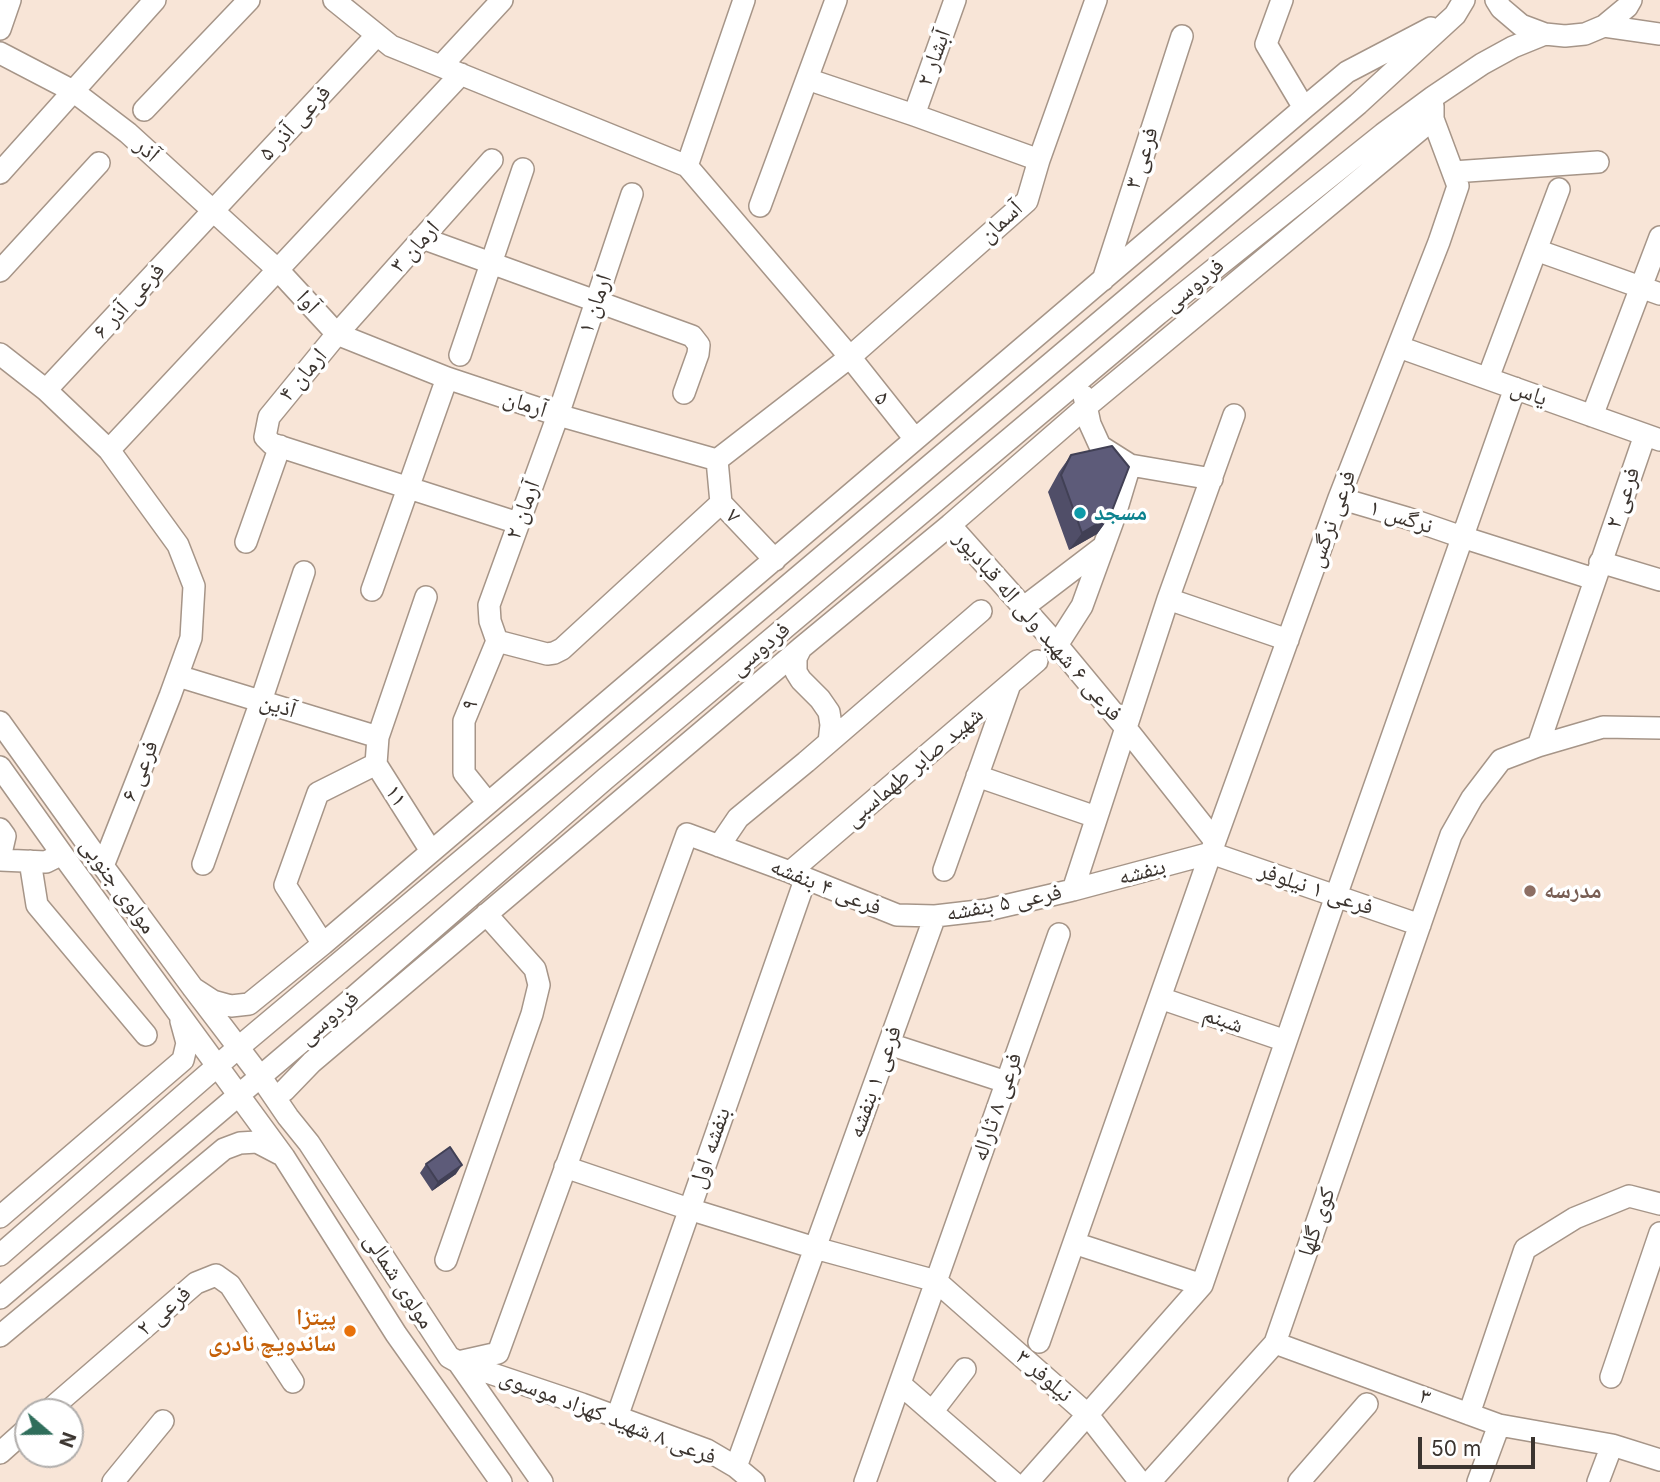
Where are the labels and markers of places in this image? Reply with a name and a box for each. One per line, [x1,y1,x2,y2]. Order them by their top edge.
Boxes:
place label: مسجد [1094,499,1147,527]
marker: مسجد [1072,505,1088,521]
place label: مدرسه [1544,877,1602,905]
marker: مدرسه [1522,883,1538,899]
place label: پیتزا ساندویچ نادری [208,1304,336,1358]
marker: پیتزا ساندویچ نادری [342,1323,358,1339]

